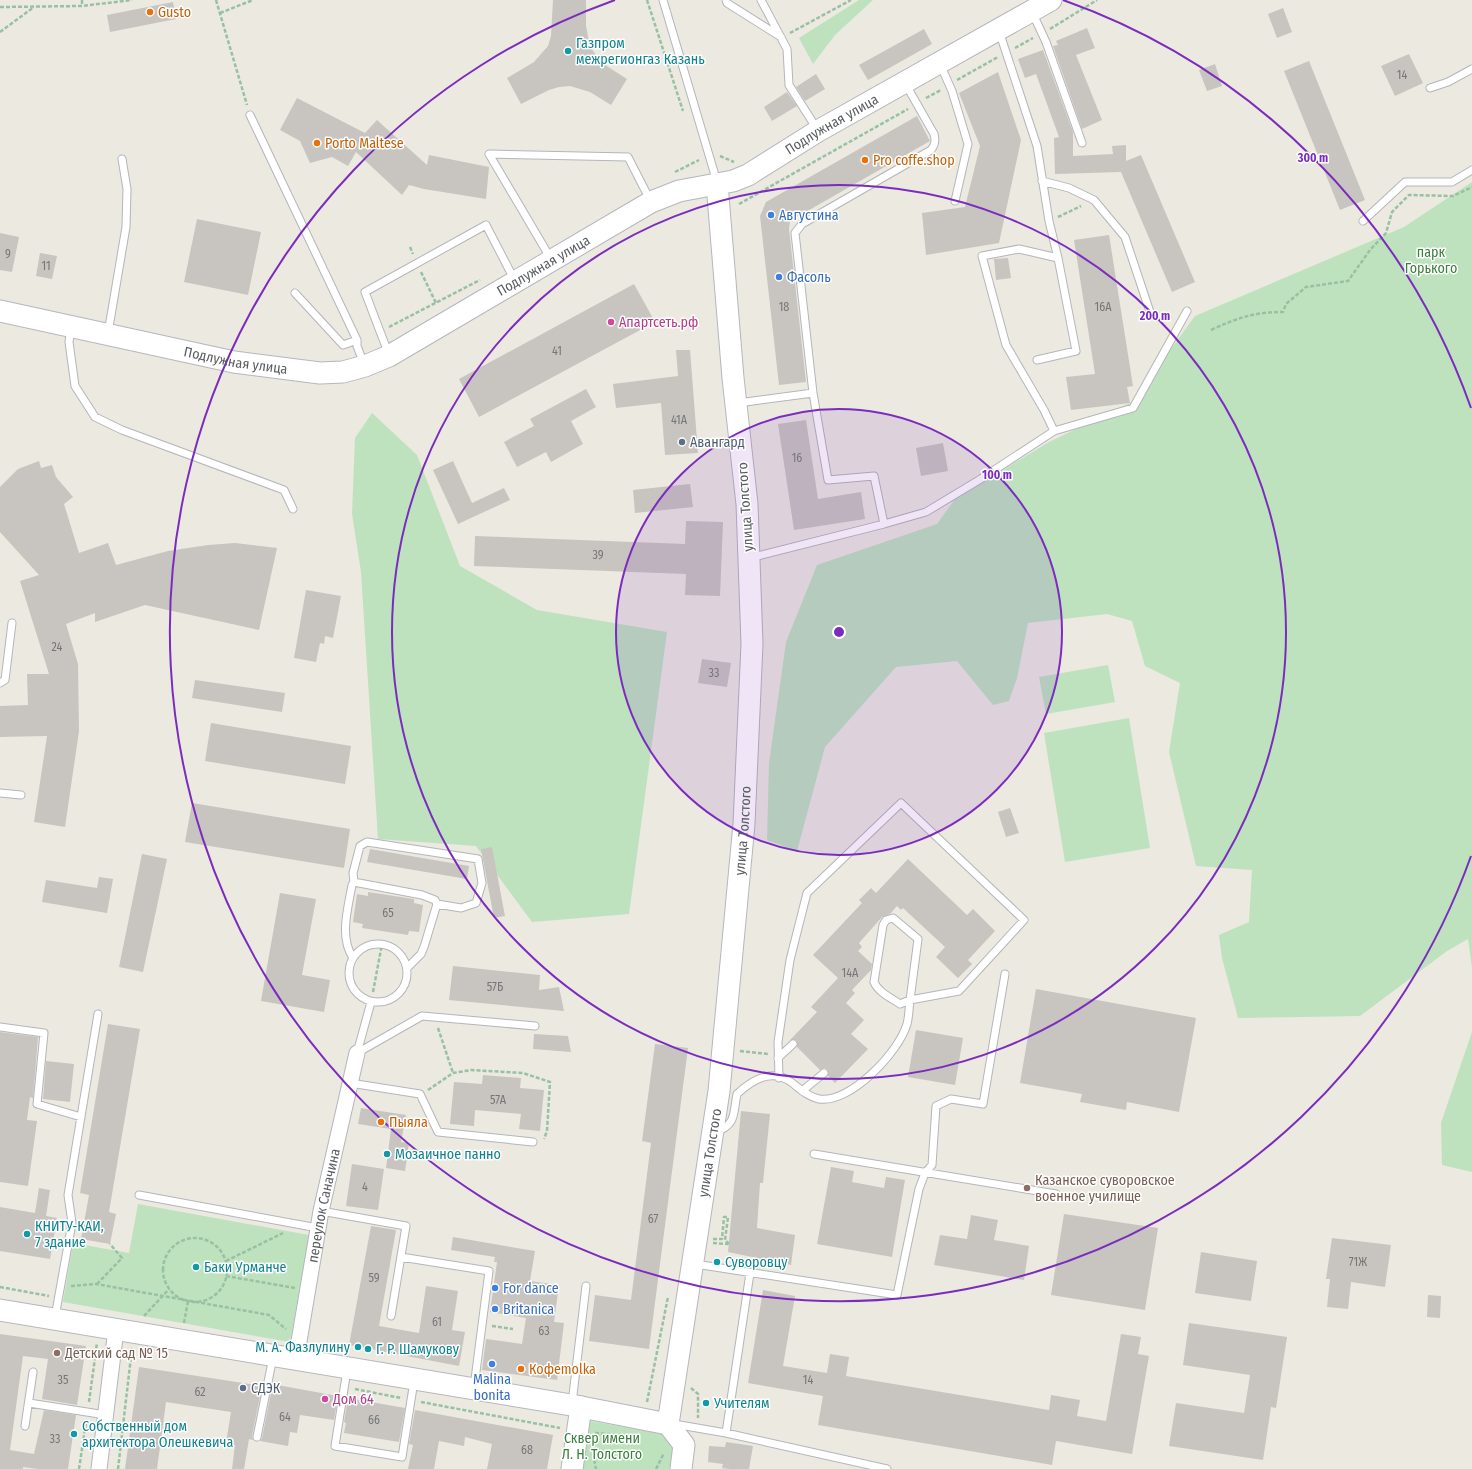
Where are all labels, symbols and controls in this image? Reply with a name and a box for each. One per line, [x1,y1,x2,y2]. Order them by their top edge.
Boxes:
place label: Gusto [158,4,191,21]
marker: Gusto [145,7,155,17]
place label: Газпром межрегионгаз Казань [576,35,705,68]
marker: Газпром межрегионгаз Казань [563,46,573,56]
house number: 14 [1397,68,1407,82]
street label: Подлужная улица [782,91,882,158]
place label: Porto Maltese [325,135,404,152]
marker: Porto Maltese [312,138,322,148]
text: 300 m [1297,151,1328,165]
place label: Pro coffe.shop [873,152,955,169]
marker: Pro coffe.shop [860,155,870,165]
place label: Августина [779,207,839,224]
marker: Августина [766,210,776,220]
street label: Подлужная улица [494,232,593,300]
park label: парк Горького [1405,244,1457,277]
house number: 9 [5,247,11,261]
house number: 11 [41,259,51,273]
place label: Фасоль [787,269,831,286]
marker: Фасоль [774,272,784,282]
house number: 18 [779,300,789,314]
house number: 16А [1095,300,1112,314]
text: 200 m [1139,309,1170,323]
place label: Апартсеть.рф [619,314,698,331]
marker: Апартсеть.рф [606,317,616,327]
street label: Подлужная улица [182,343,289,378]
house number: 41 [552,344,562,358]
house number: 41А [671,413,688,427]
place label: Авангард [690,434,745,451]
marker: Авангард [677,437,687,447]
house number: 16 [792,451,802,465]
street label: улица Толстого [734,462,757,552]
text: 100 m [982,468,1012,482]
house number: 39 [592,548,604,562]
centre of rings [832,625,846,639]
house number: 24 [52,640,63,654]
house number: 33 [709,666,719,680]
street label: улица Толстого [731,785,755,876]
house number: 65 [382,906,394,920]
house number: 14А [842,966,859,980]
house number: 57Б [487,980,503,994]
house number: 57А [490,1093,507,1107]
street label: улица Толстого [695,1107,725,1198]
place label: Пыяла [389,1114,428,1131]
marker: Пыяла [376,1117,386,1127]
place label: Мозаичное панно [395,1146,501,1163]
street label: переулок Саначина [304,1147,344,1264]
marker: Мозаичное панно [382,1149,392,1159]
place label: Казанское суворовское военное училище [1035,1172,1175,1205]
house number: 4 [362,1180,368,1194]
marker: Казанское суворовское военное училище [1022,1183,1032,1193]
house number: 67 [648,1212,658,1226]
place label: КНИТУ-КАИ, 7 здание [35,1218,104,1251]
marker: КНИТУ-КАИ, 7 здание [22,1229,32,1239]
place label: Суворовцу [725,1254,788,1271]
house number: 71Ж [1349,1255,1367,1269]
marker: Суворовцу [712,1257,722,1267]
place label: Баки Урманче [204,1259,287,1276]
marker: Баки Урманче [191,1262,201,1272]
house number: 59 [368,1271,380,1285]
place label: For dance [503,1280,559,1297]
marker: For dance [490,1283,500,1293]
place label: Britanica [503,1301,554,1318]
marker: Britanica [490,1304,500,1314]
house number: 61 [432,1315,442,1329]
house number: 63 [538,1324,550,1338]
place label: М. А. Фазлулину [255,1339,351,1356]
place label: Г. Р. Шамукову [376,1341,460,1358]
marker: М. А. Фазлулину [353,1342,363,1352]
marker: Г. Р. Шамукову [363,1344,373,1354]
place label: Детский сад № 15 [64,1345,168,1362]
marker: Детский сад № 15 [52,1348,62,1358]
marker: Malina bonita [487,1359,497,1369]
place label: Кофеmolka [529,1361,596,1378]
marker: Кофеmolka [516,1364,526,1374]
place label: Malina bonita [473,1371,511,1404]
house number: 35 [58,1373,69,1387]
house number: 14 [803,1373,813,1387]
place label: СДЭК [251,1380,281,1397]
marker: СДЭК [238,1383,248,1393]
house number: 62 [194,1385,206,1399]
place label: Дом 64 [332,1391,374,1408]
marker: Дом 64 [320,1394,330,1404]
place label: Учителям [713,1395,770,1412]
marker: Учителям [701,1398,711,1408]
house number: 64 [279,1410,291,1424]
house number: 66 [368,1413,380,1427]
place label: Собственный дом архитектора Олешкевича [82,1418,233,1451]
marker: Собственный дом архитектора Олешкевича [69,1429,79,1439]
park label: Сквер имени Л. Н. Толстого [562,1430,642,1463]
house number: 33 [50,1432,60,1446]
house number: 68 [521,1443,533,1457]

